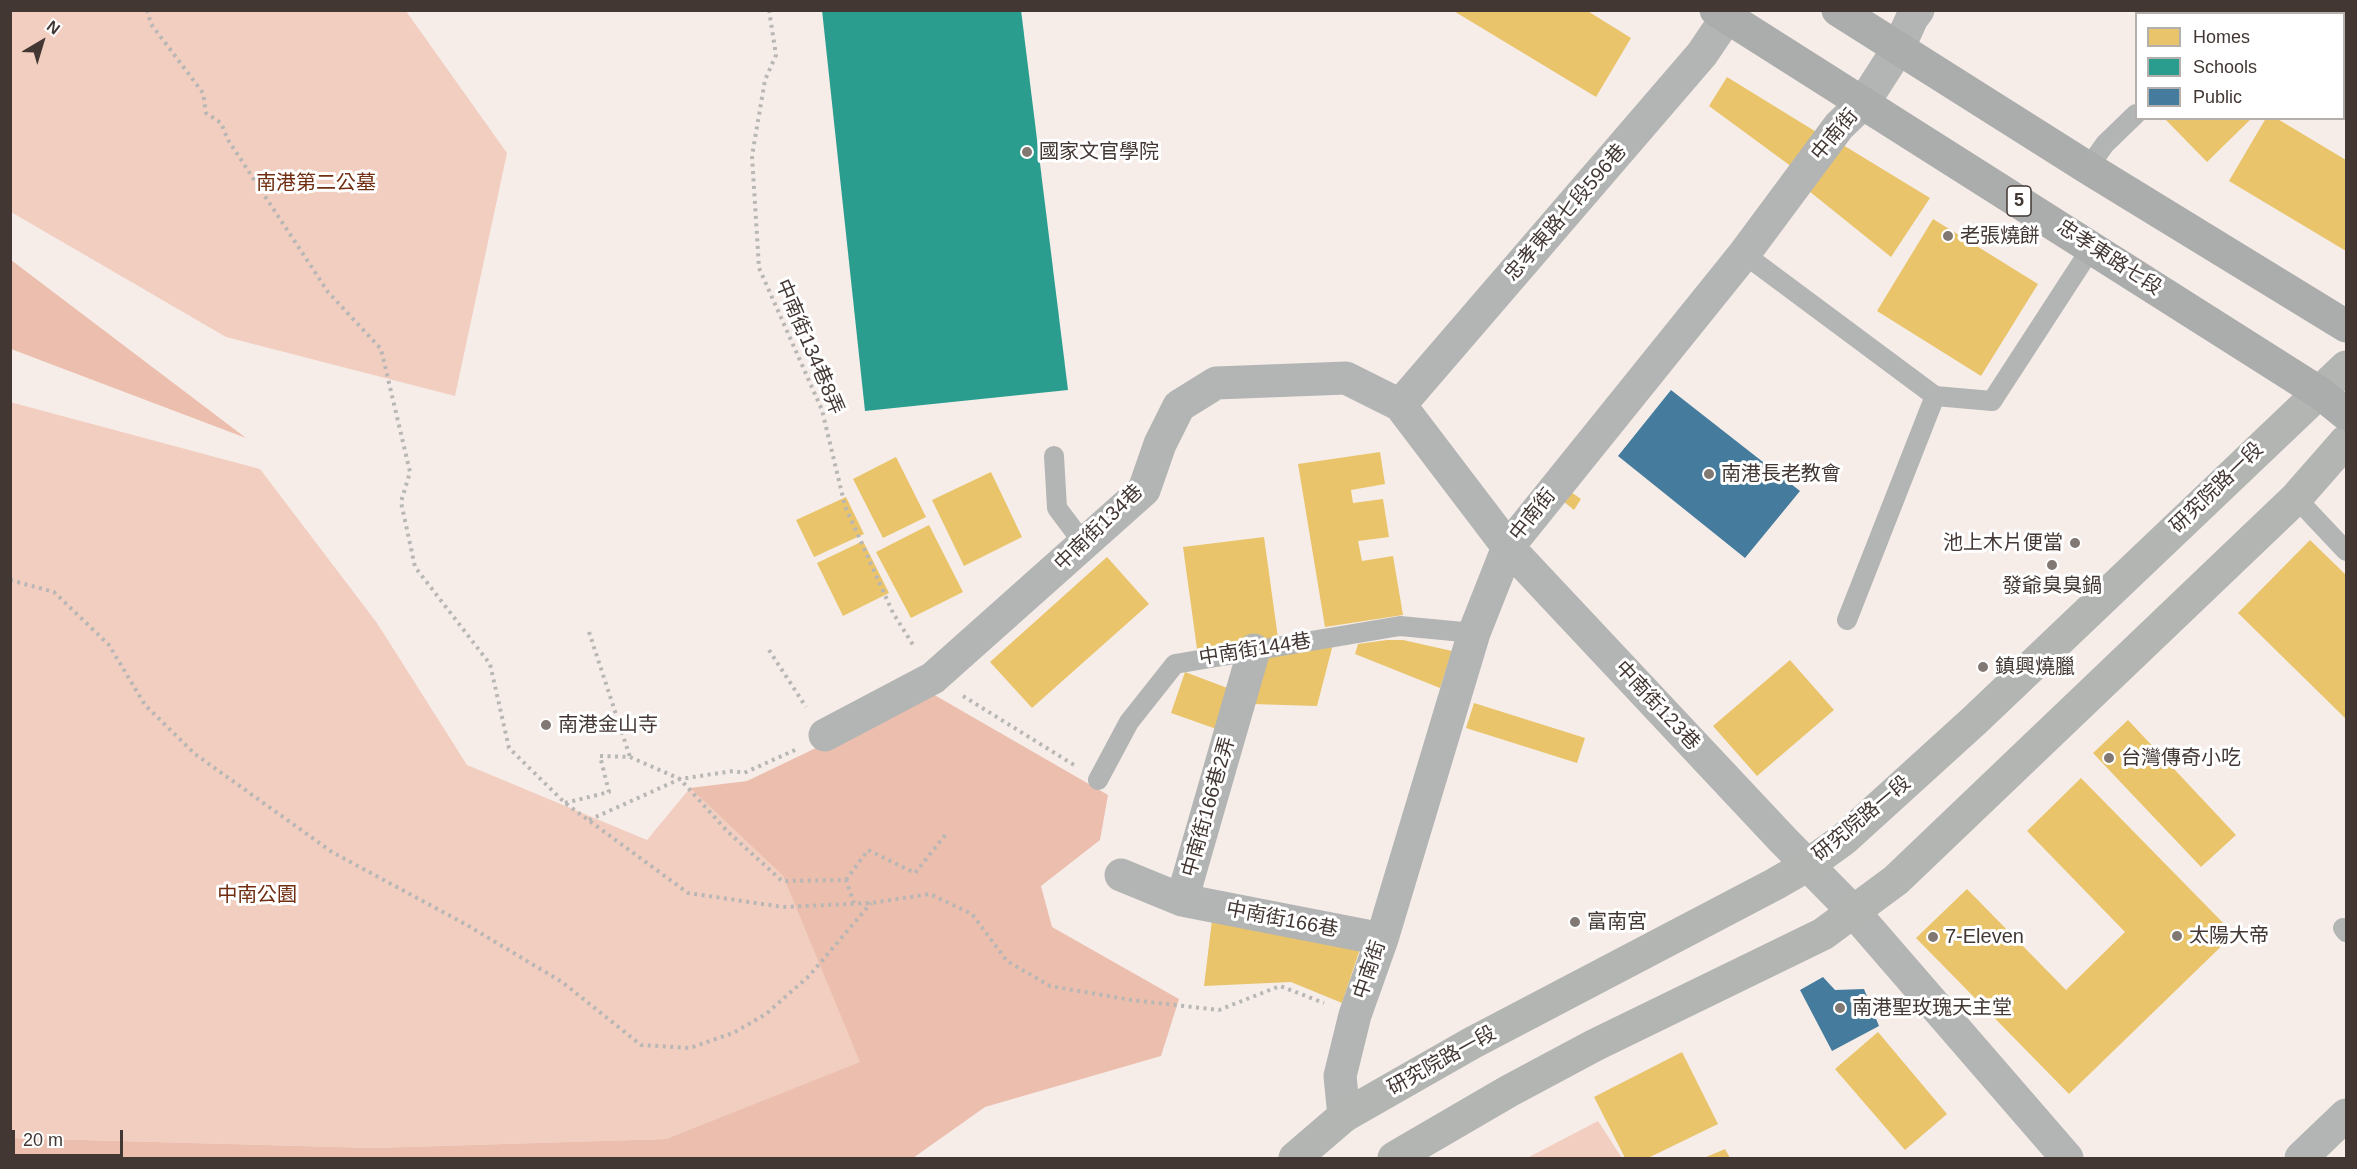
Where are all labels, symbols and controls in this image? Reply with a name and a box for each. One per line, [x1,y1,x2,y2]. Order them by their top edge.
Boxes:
north arrow [12,12,72,72]
legend [2135,12,2345,120]
text: N [44,17,63,38]
text: Homes [2193,27,2250,47]
text: Schools [2193,57,2257,77]
text: Public [2193,87,2242,107]
street label: 中南街 [1807,104,1863,166]
place label: 國家文官學院 [1039,140,1159,164]
street label: 忠孝東路七段596巷 [1500,140,1632,286]
marker: 國家文官學院 [1020,145,1034,159]
park label: 南港第二公墓 [256,171,376,195]
road number: 5 [2007,186,2031,216]
street label: 忠孝東路七段 [2052,215,2166,301]
place label: 老張燒餅 [1960,224,2040,248]
marker: 老張燒餅 [1941,229,1955,243]
street label: 中南街134巷8弄 [770,276,848,418]
street label: 研究院路一段 [2166,438,2268,538]
place label: 南港長老教會 [1721,462,1841,486]
marker: 南港長老教會 [1702,467,1716,481]
street label: 中南街134巷 [1050,480,1148,576]
street label: 中南街 [1505,484,1561,546]
place label: 池上木片便當 [1943,531,2063,555]
marker: 池上木片便當 [2068,536,2082,550]
marker: 發爺臭臭鍋 [2045,558,2059,572]
place label: 發爺臭臭鍋 [2002,574,2102,598]
street label: 中南街144巷 [1197,629,1313,671]
place label: 鎮興燒臘 [1995,655,2075,679]
street label: 中南街123巷 [1610,656,1704,756]
marker: 鎮興燒臘 [1976,660,1990,674]
place label: 南港金山寺 [558,713,658,737]
marker: 南港金山寺 [539,718,553,732]
street label: 中南街166巷2弄 [1178,734,1240,880]
place label: 台灣傳奇小吃 [2121,746,2241,770]
marker: 台灣傳奇小吃 [2102,751,2116,765]
street label: 研究院路一段 [1808,771,1916,867]
park label: 中南公園 [217,883,297,907]
street label: 中南街166巷 [1224,897,1340,943]
place label: 富南宮 [1587,910,1647,934]
marker: 富南宮 [1568,915,1582,929]
place label: 太陽大帝 [2189,924,2269,948]
place label: 7-Eleven [1945,925,2024,949]
marker: 太陽大帝 [2170,929,2184,943]
marker: 7-Eleven [1926,930,1940,944]
street label: 中南街 [1349,938,1391,1002]
place label: 南港聖玫瑰天主堂 [1852,996,2012,1020]
marker: 南港聖玫瑰天主堂 [1833,1001,1847,1015]
street label: 研究院路一段 [1384,1021,1500,1101]
scale bar [15,1118,126,1156]
text: 20 m [23,1130,63,1150]

